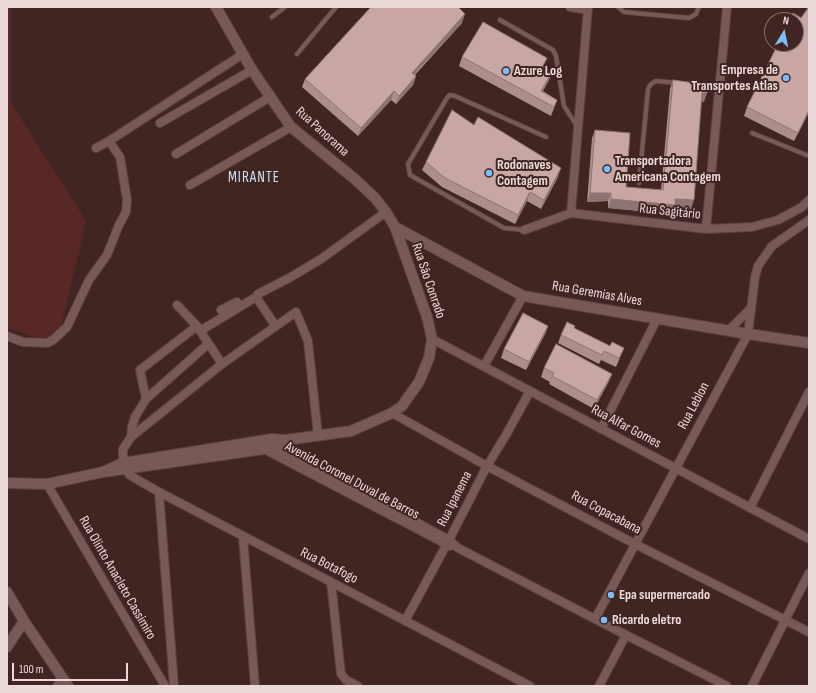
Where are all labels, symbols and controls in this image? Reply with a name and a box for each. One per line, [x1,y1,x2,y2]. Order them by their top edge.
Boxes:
north arrow [764,12,804,52]
text: N [782,14,790,28]
place label: Empresa de Transportes Atlas [691,62,778,94]
place label: Azure Log [514,63,562,79]
marker: Azure Log [501,66,511,76]
marker: Empresa de Transportes Atlas [781,73,791,83]
street label: Rua Panorama [292,104,352,160]
place label: Transportadora Americana Contagem [615,153,721,186]
place label: Rodonaves Contagem [497,157,551,190]
marker: Transportadora Americana Contagem [602,164,612,174]
marker: Rodonaves Contagem [484,168,494,178]
district label: MIRANTE [228,169,280,187]
street label: Rua Sagitário [639,200,701,224]
street label: Rua São Conrado [407,241,449,321]
street label: Rua Geremias Alves [551,278,643,310]
street label: Rua Leblon [675,380,713,432]
street label: Rua Alfar Gomes [588,402,664,452]
street label: Avenida Coronel Duval de Barros [282,438,422,524]
street label: Rua Ipanema [434,468,476,530]
street label: Rua Copacabana [568,488,644,538]
street label: Rua Olinto Anacleto Cassimiro [75,513,159,643]
street label: Rua Botafogo [297,544,361,588]
place label: Epa supermercado [619,587,710,603]
marker: Epa supermercado [606,590,616,600]
place label: Ricardo eletro [612,612,681,628]
marker: Ricardo eletro [599,615,609,625]
scale bar [14,655,130,681]
text: 100 m [19,662,44,677]

